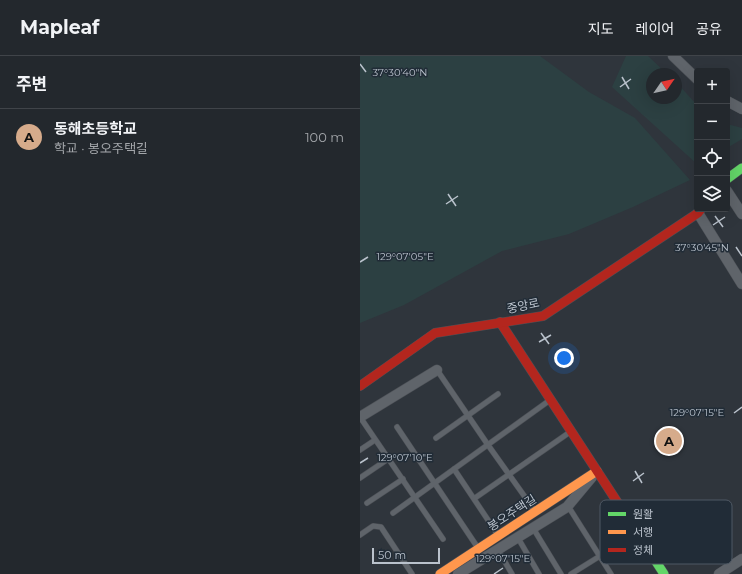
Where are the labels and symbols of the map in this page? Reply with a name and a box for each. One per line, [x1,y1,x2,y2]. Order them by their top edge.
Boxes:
text: 37°30'40"N [373,66,427,79]
north arrow [646,68,682,104]
text: 37°30'45"N [675,241,729,254]
text: 129°07'05"E [376,250,434,263]
street label: 중앙로 [505,295,541,316]
your location [554,348,574,368]
text: 129°07'15"E [670,406,725,419]
pin: A [656,426,682,456]
text: 129°07'10"E [377,451,433,464]
street label: 봉오주택길 [484,491,539,534]
legend [600,500,732,564]
text: 원활 [633,507,653,521]
text: 서행 [633,525,653,539]
text: 정체 [633,543,653,557]
scale bar [372,546,440,565]
text: 129°07'15"E [476,552,531,565]

